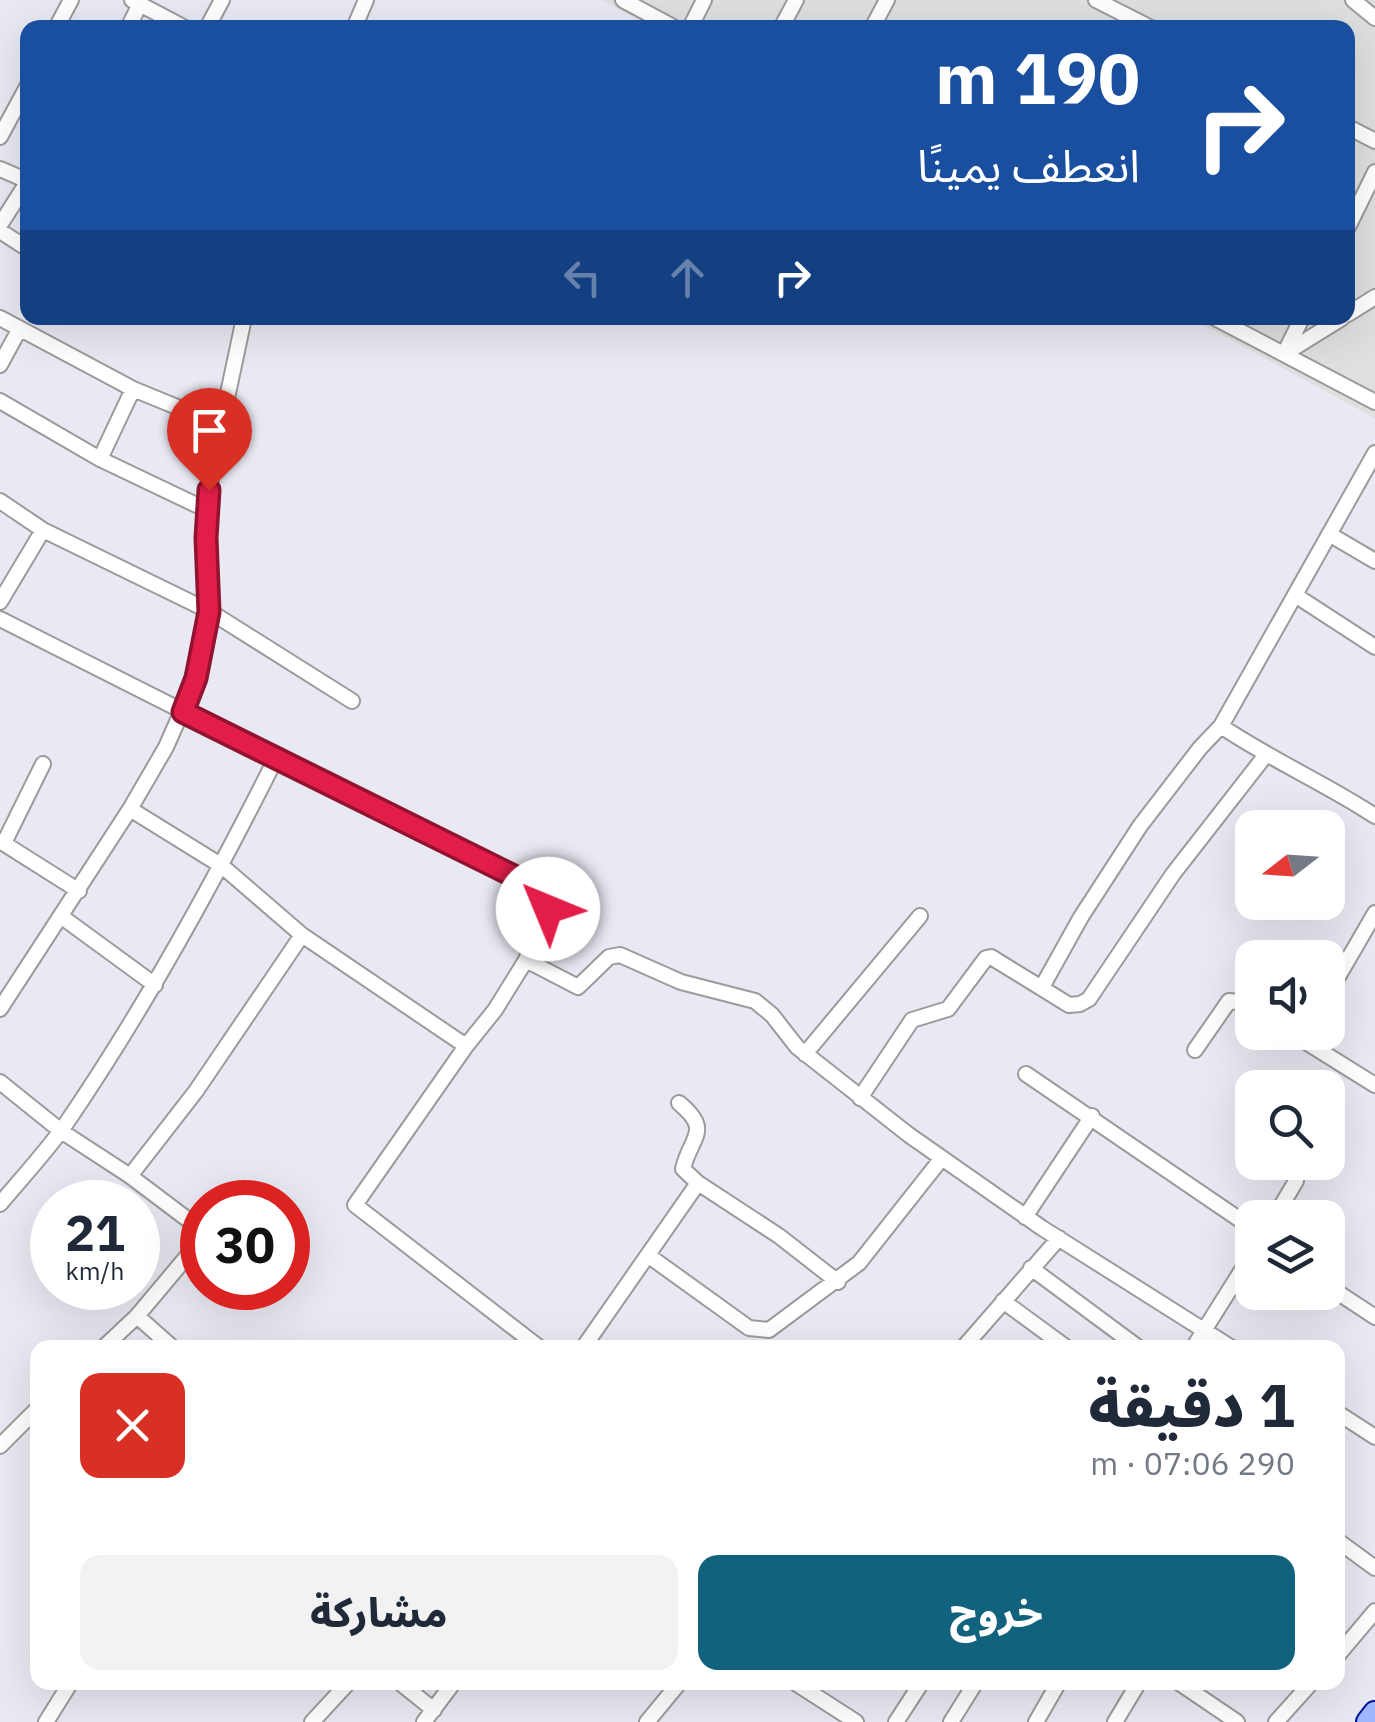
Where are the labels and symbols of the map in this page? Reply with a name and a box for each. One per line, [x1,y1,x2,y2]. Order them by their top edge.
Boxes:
pin [167,388,252,491]
north arrow [1235,810,1345,920]
position arrow [496,857,600,961]
speed limit sign: 30 [180,1180,310,1310]

